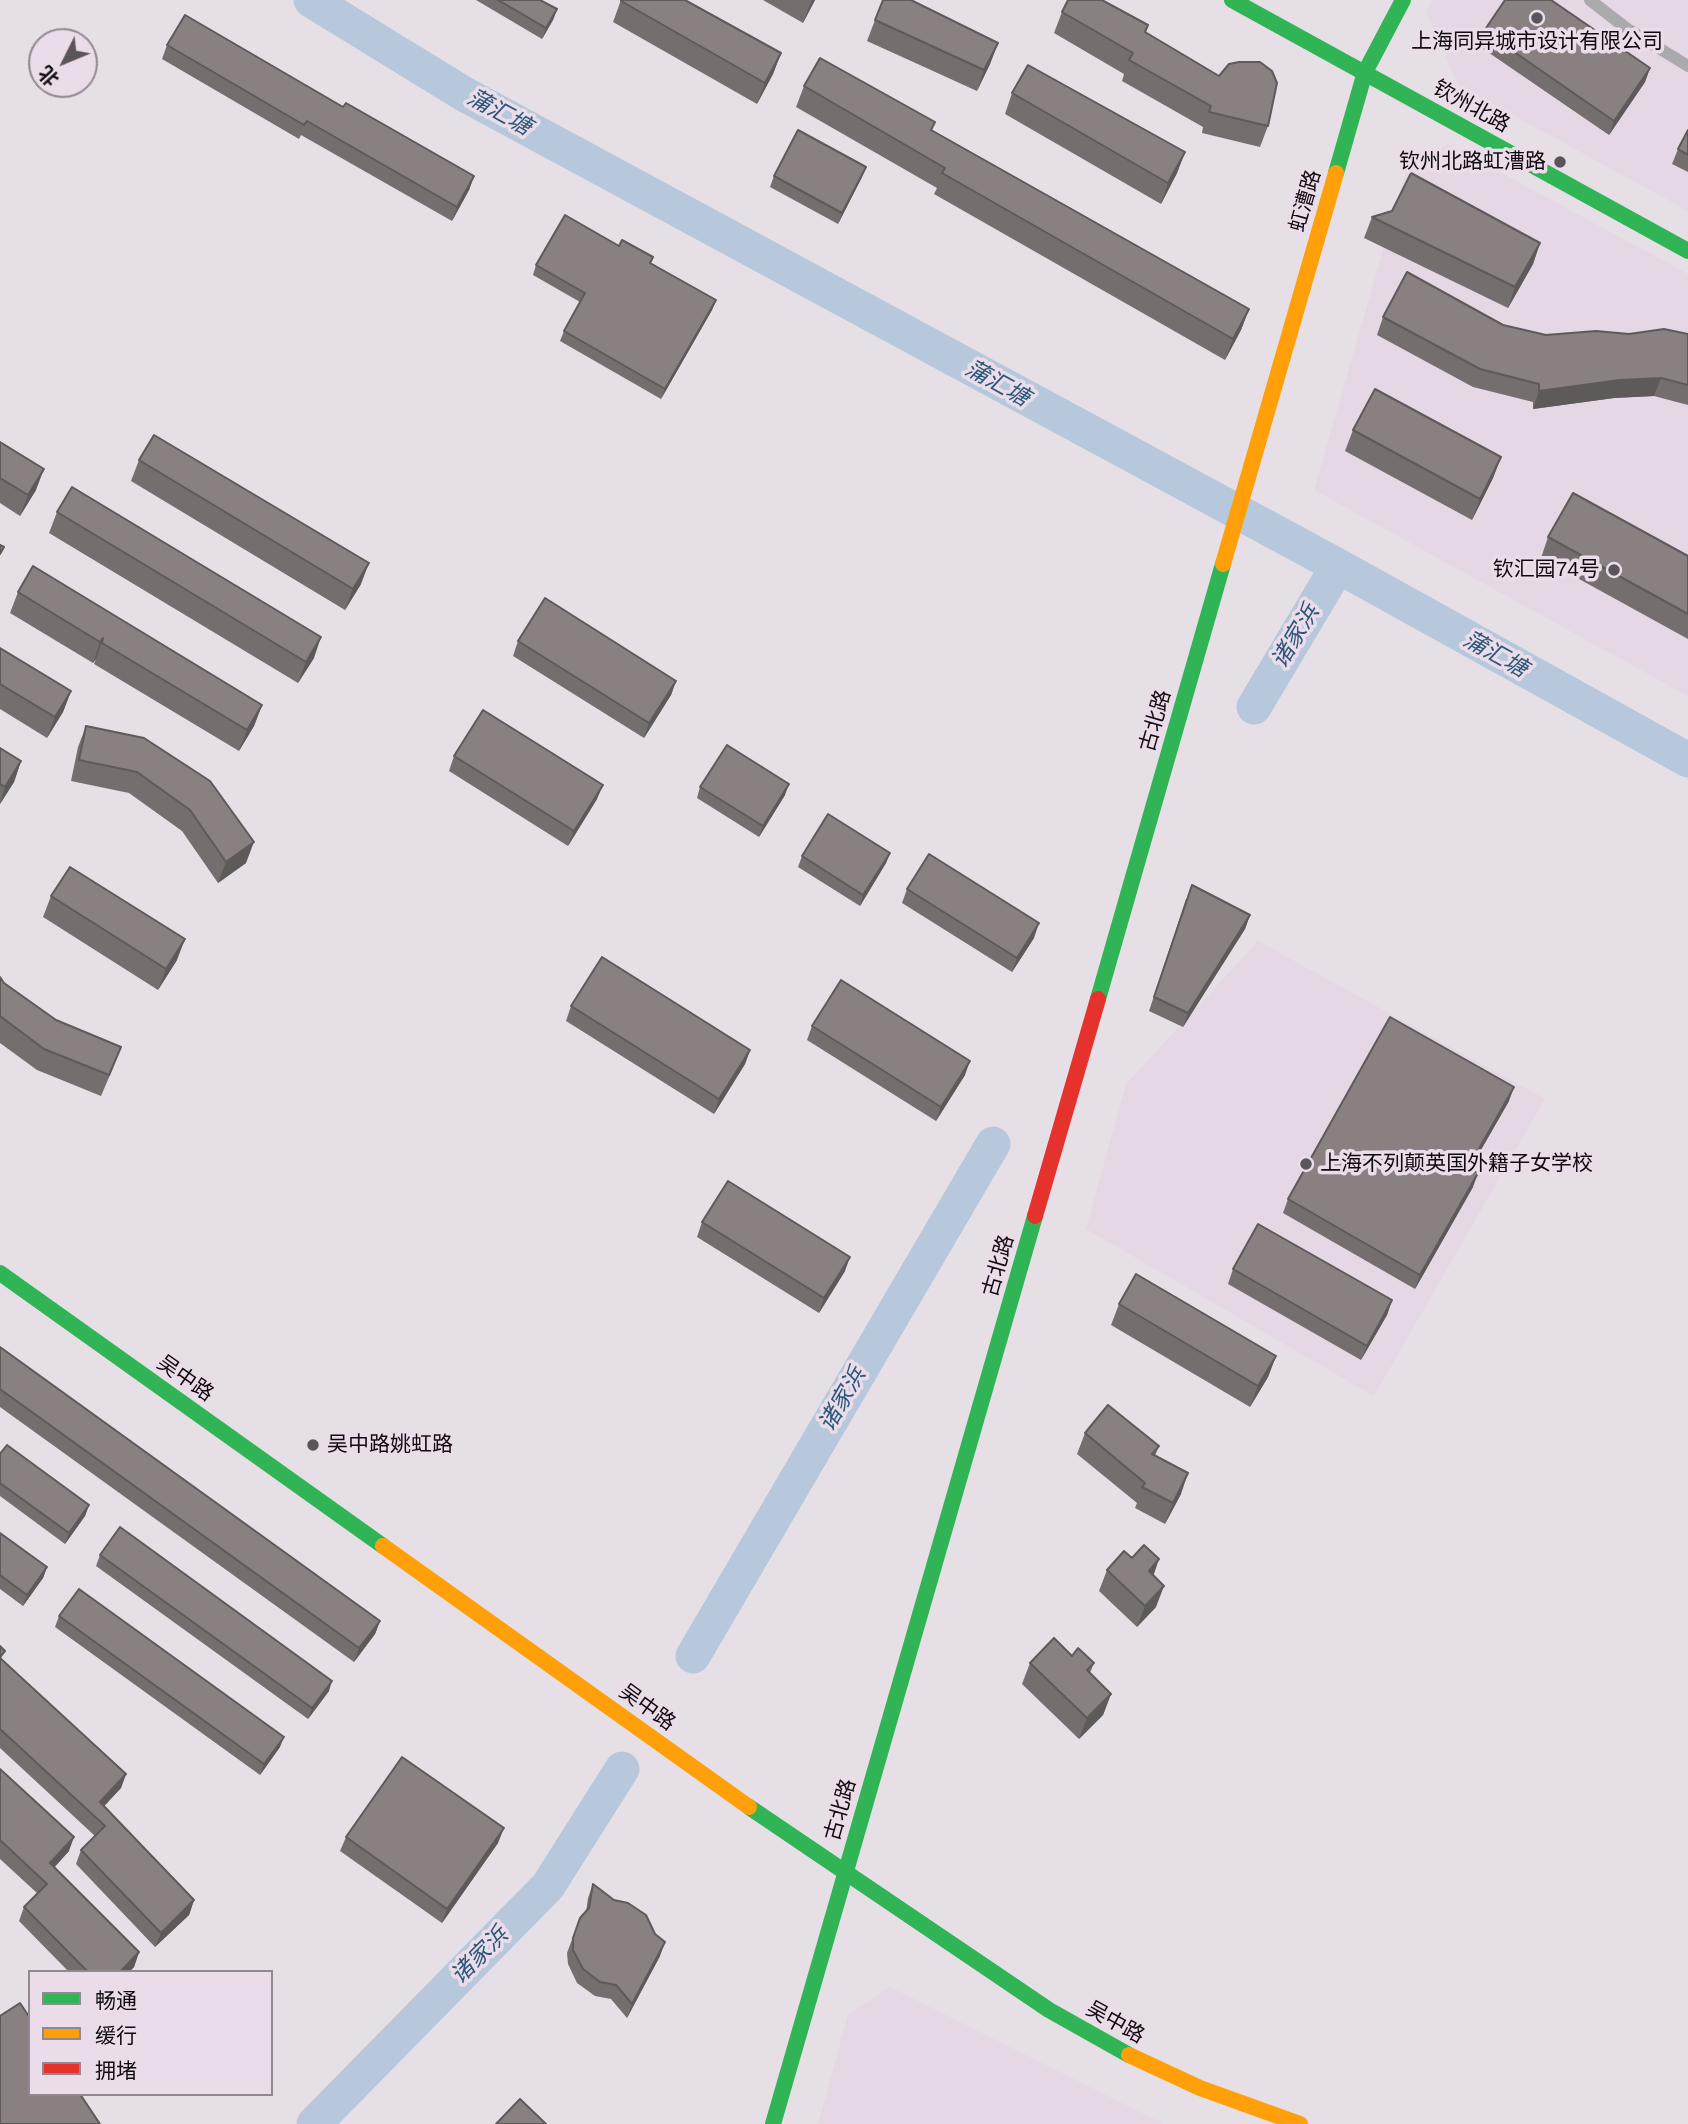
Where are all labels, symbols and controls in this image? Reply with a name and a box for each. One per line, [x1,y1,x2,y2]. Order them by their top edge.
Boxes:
marker: 上海同异城市设计有限公司 [1529,10,1545,26]
north arrow [28,28,98,98]
place label: 上海同异城市设计有限公司 [1411,29,1663,55]
text: 北 [35,62,63,90]
street label: 钦州北路 [1428,76,1514,138]
water label: 蒲汇塘 [462,84,536,142]
place label: 钦州北路虹漕路 [1399,149,1546,175]
marker: 钦州北路虹漕路 [1552,154,1568,170]
street label: 虹漕路 [1285,167,1327,235]
water label: 蒲汇塘 [960,355,1034,413]
place label: 钦汇园74号 [1493,557,1600,583]
marker: 钦汇园74号 [1606,562,1622,578]
water label: 诸家浜 [1266,600,1326,674]
water label: 蒲汇塘 [1458,626,1532,684]
street label: 古北路 [1135,687,1177,755]
place label: 上海不列颠英国外籍子女学校 [1320,1151,1593,1177]
marker: 上海不列颠英国外籍子女学校 [1298,1156,1314,1172]
street label: 古北路 [978,1232,1020,1300]
street label: 吴中路 [152,1351,218,1407]
water label: 诸家浜 [814,1363,872,1437]
place label: 吴中路姚虹路 [327,1432,453,1458]
marker: 吴中路姚虹路 [305,1437,321,1453]
street label: 吴中路 [614,1679,680,1737]
street label: 古北路 [820,1776,862,1844]
water label: 诸家浜 [446,1922,514,1990]
legend [28,1970,273,2096]
text: 畅通 [95,1989,137,2012]
street label: 吴中路 [1081,1997,1149,2049]
text: 缓行 [95,2024,137,2047]
text: 拥堵 [95,2059,137,2082]

